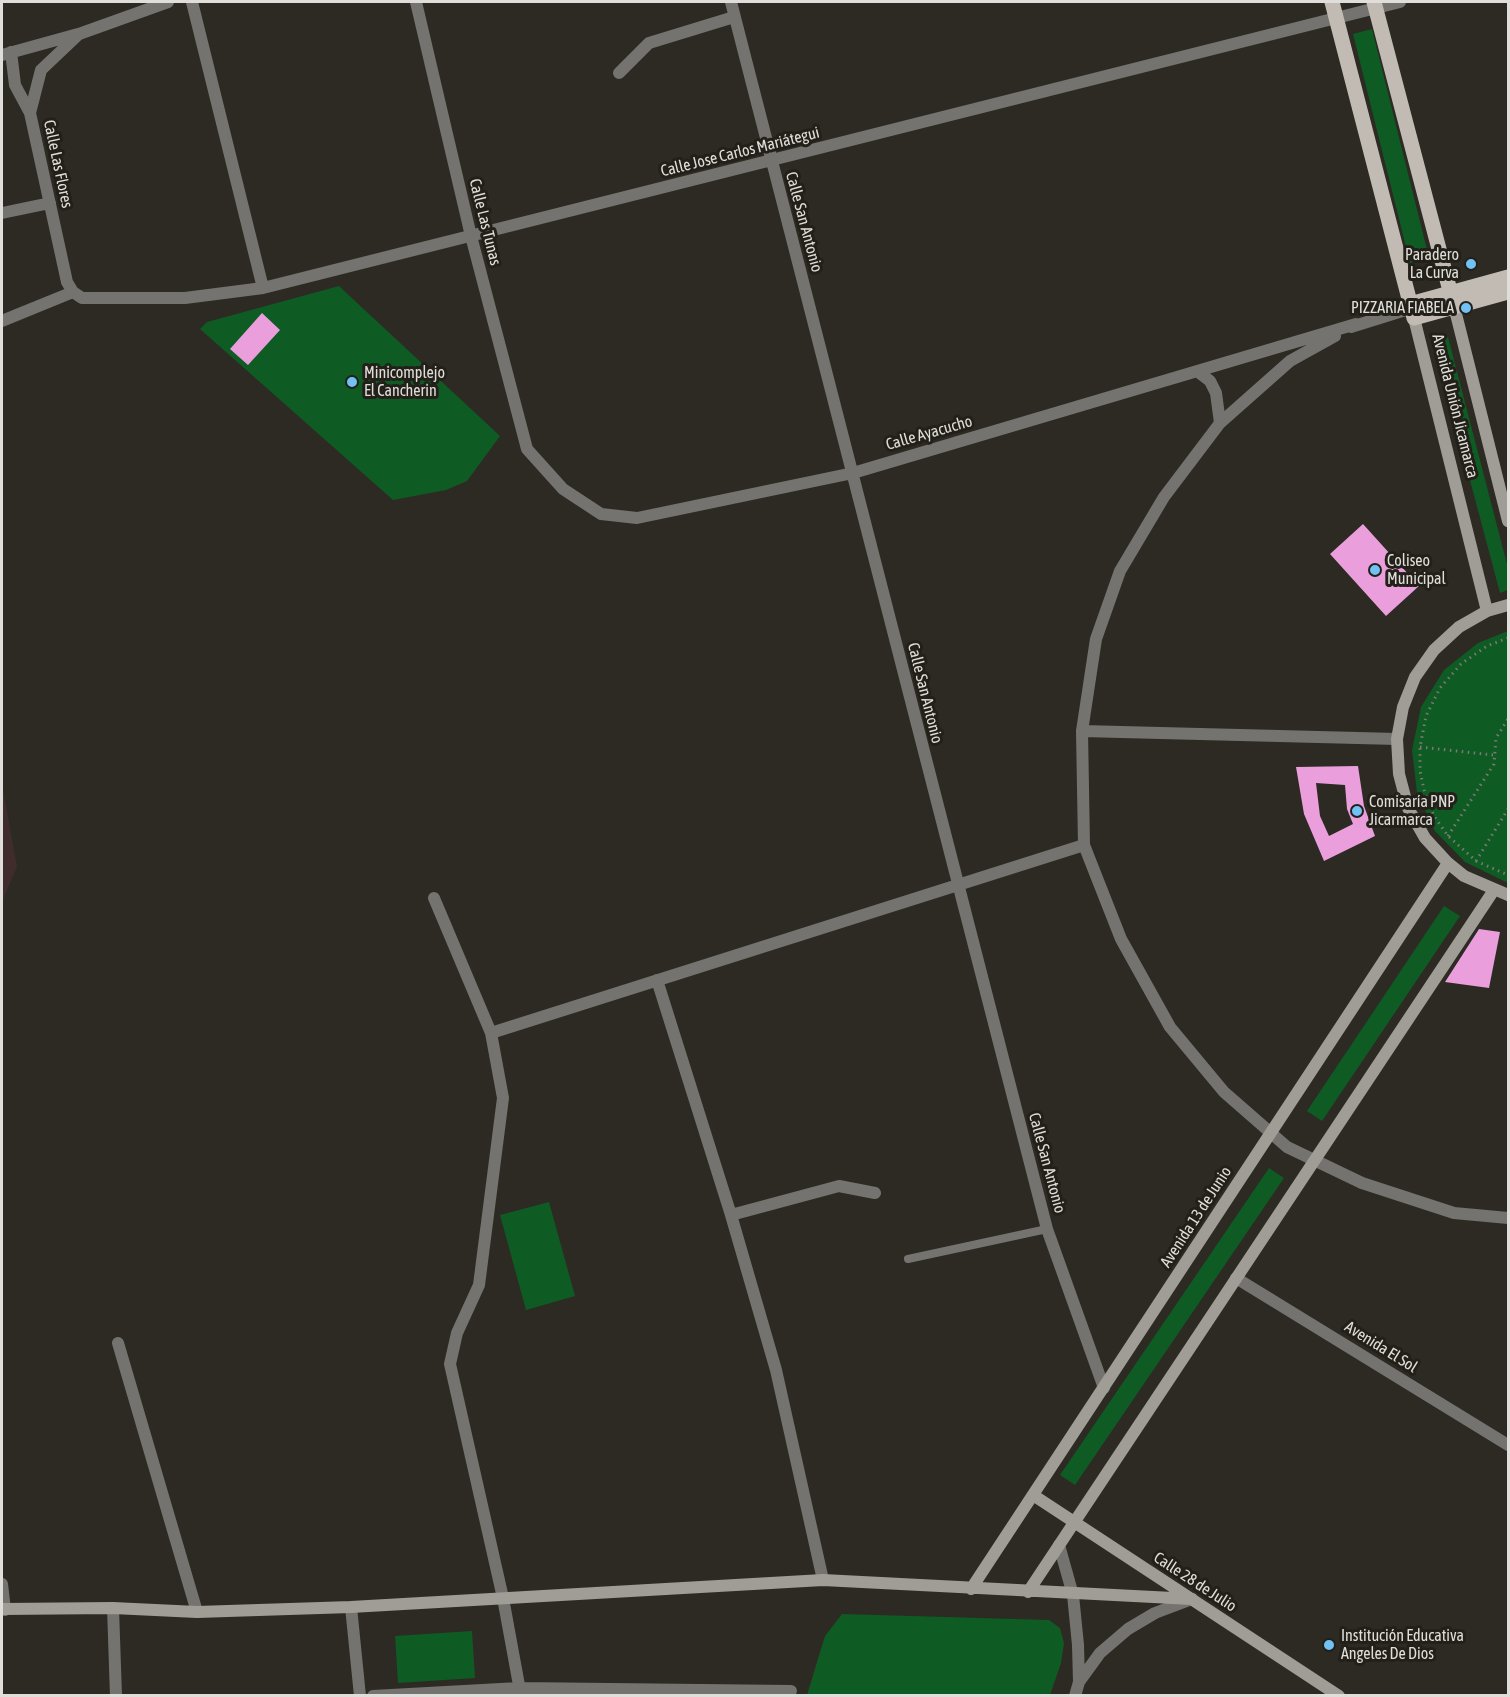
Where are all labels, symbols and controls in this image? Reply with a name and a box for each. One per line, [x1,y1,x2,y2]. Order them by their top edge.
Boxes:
street label: Calle Las Flores [39,118,77,210]
street label: Calle Jose Carlos Mariátegui [659,123,821,181]
street label: Calle San Antonio [781,170,827,274]
street label: Calle Las Tunas [465,177,505,267]
place label: Paradero La Curva [1405,245,1459,283]
marker: Paradero La Curva [1464,257,1478,271]
place label: PIZZARIA FIABELA [1351,298,1454,318]
marker: PIZZARIA FIABELA [1459,301,1473,315]
street label: Avenida Unión Jicamarca [1428,332,1482,480]
place label: Minicomplejo El Cancherin [364,363,445,401]
marker: Minicomplejo El Cancherin [345,375,359,389]
street label: Calle Ayacucho [884,412,974,454]
place label: Coliseo Municipal [1387,551,1446,589]
marker: Coliseo Municipal [1368,563,1382,577]
street label: Calle San Antonio [903,641,947,745]
place label: Comisaría PNP Jicarmarca [1369,792,1455,830]
marker: Comisaría PNP Jicarmarca [1350,804,1364,818]
street label: Calle San Antonio [1024,1111,1070,1215]
street label: Avenida 13 de Junio [1156,1163,1236,1271]
street label: Avenida El Sol [1341,1317,1421,1377]
street label: Calle 28 de Julio [1150,1548,1240,1616]
place label: Institución Educativa Angeles De Dios [1341,1626,1464,1664]
marker: Institución Educativa Angeles De Dios [1322,1638,1336,1652]

